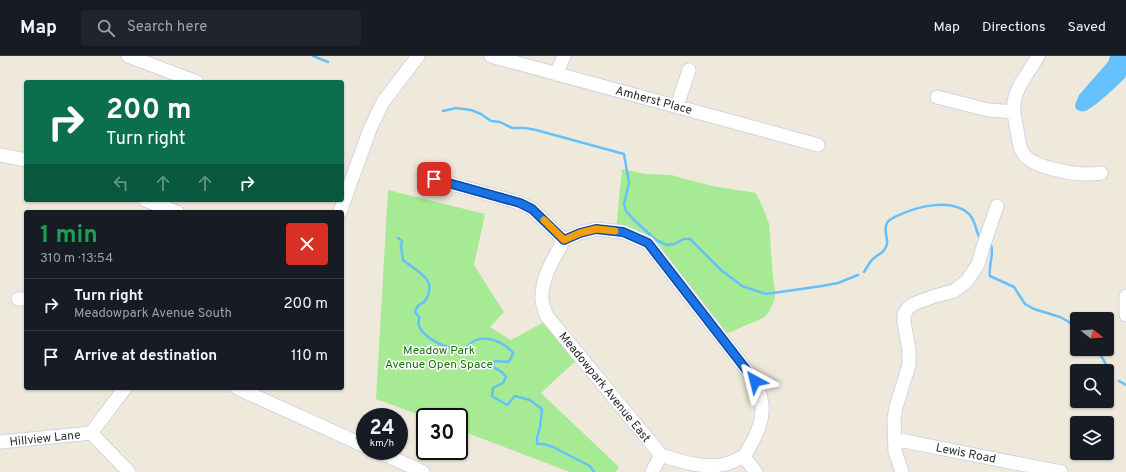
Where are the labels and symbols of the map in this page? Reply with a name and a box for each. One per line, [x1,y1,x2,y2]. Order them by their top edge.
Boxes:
street label: Amherst Place [614,83,694,119]
pin [417,162,451,196]
north arrow [1070,312,1114,356]
street label: Meadowpark Avenue East [555,329,654,446]
park label: Meadow Park Avenue Open Space [385,343,493,373]
position arrow [734,360,776,402]
speed limit sign: 30 [416,408,468,460]
street label: Hillview Lane [9,427,81,451]
street label: Lewis Road [934,440,997,468]

